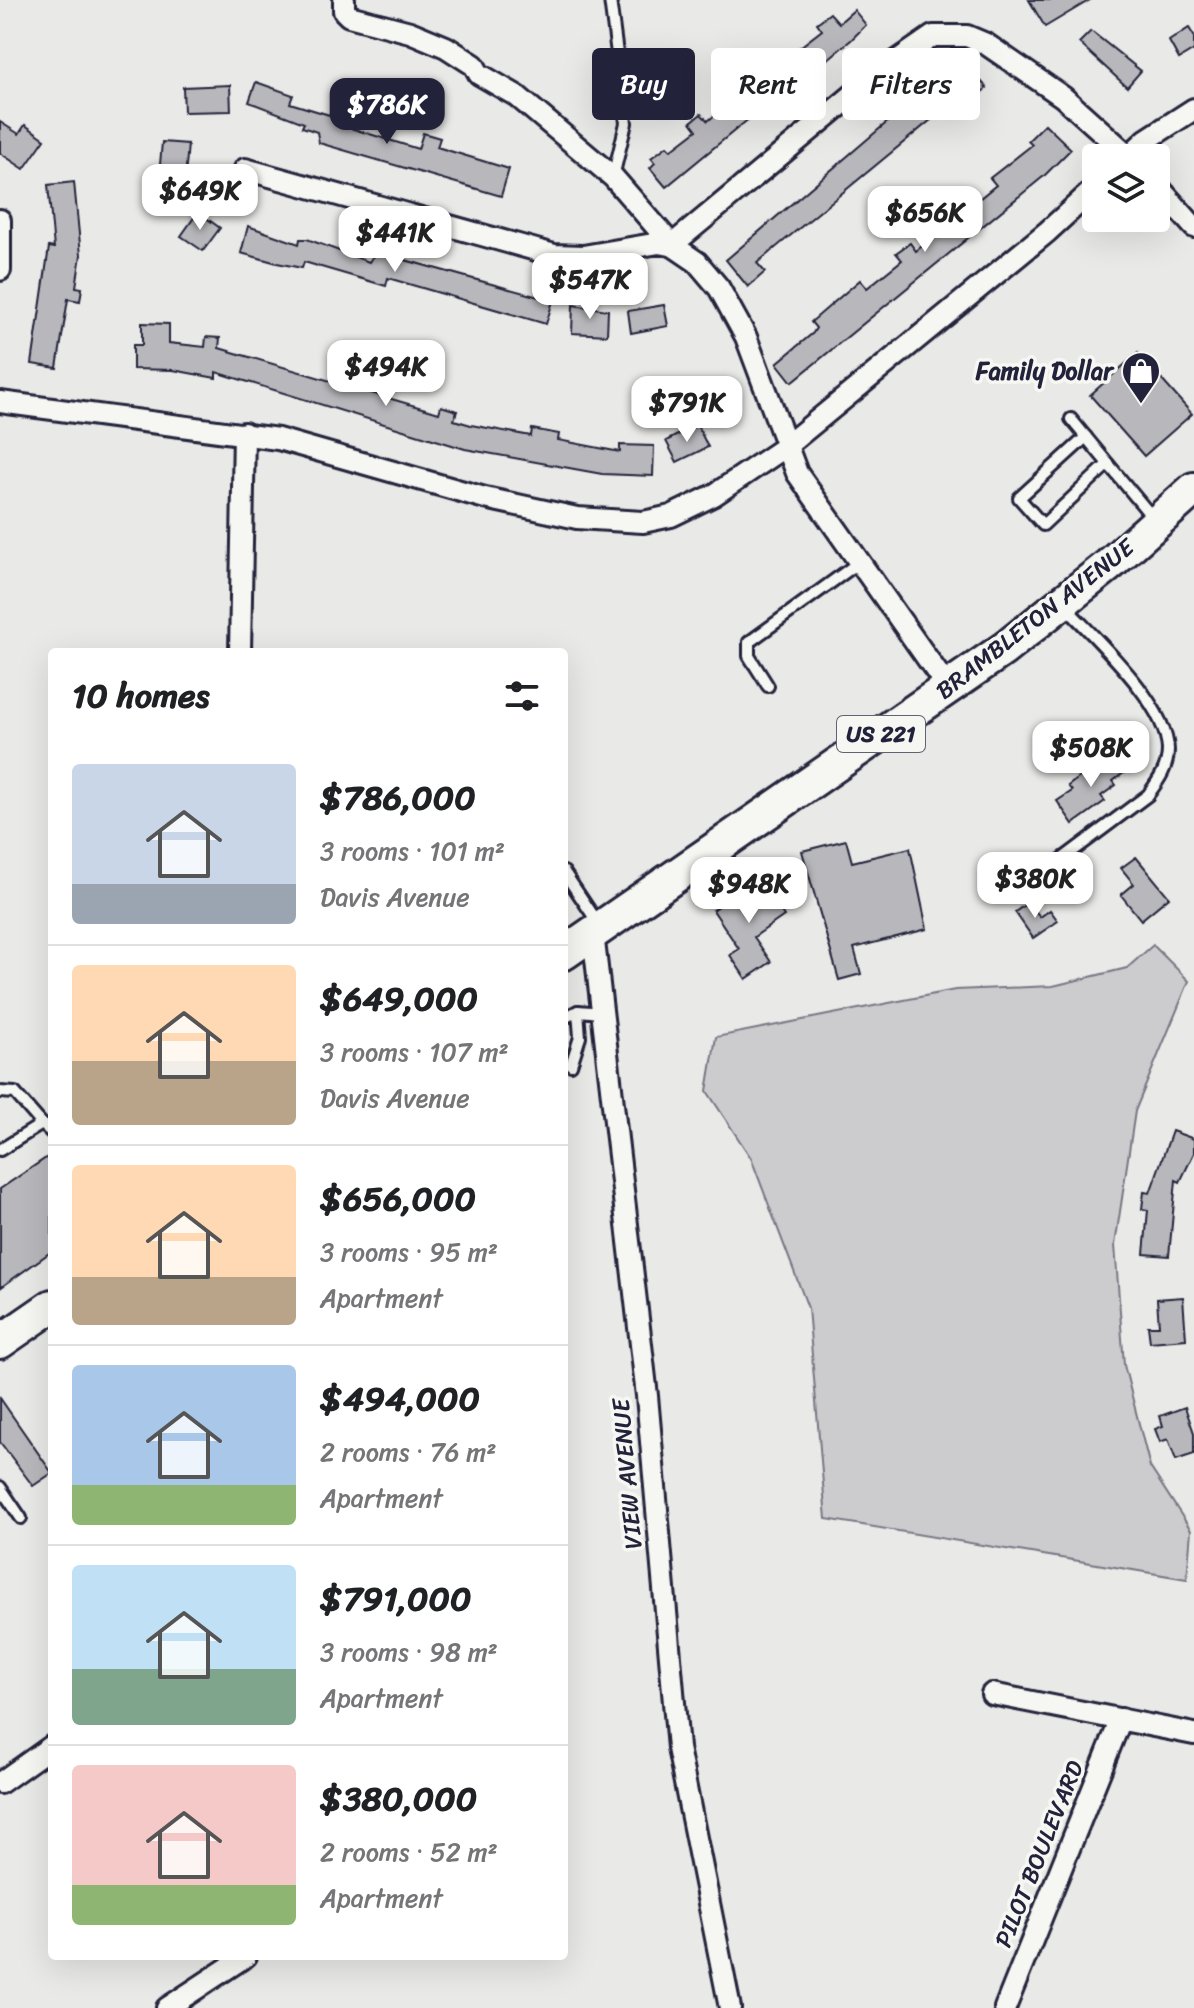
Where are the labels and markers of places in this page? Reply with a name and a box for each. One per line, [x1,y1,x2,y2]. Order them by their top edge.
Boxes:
pin: $786K [331,78,443,146]
pin: $649K [144,164,256,232]
pin: $656K [869,186,981,254]
pin: $441K [339,206,451,274]
pin: $547K [534,253,646,321]
pin: $494K [330,340,442,408]
place label: Family Dollar [975,350,1115,392]
shop icon: Family Dollar [1120,350,1162,405]
pin: $791K [631,376,743,444]
pin: $508K [1035,721,1147,789]
pin: $380K [979,852,1091,920]
pin: $948K [693,857,805,925]

